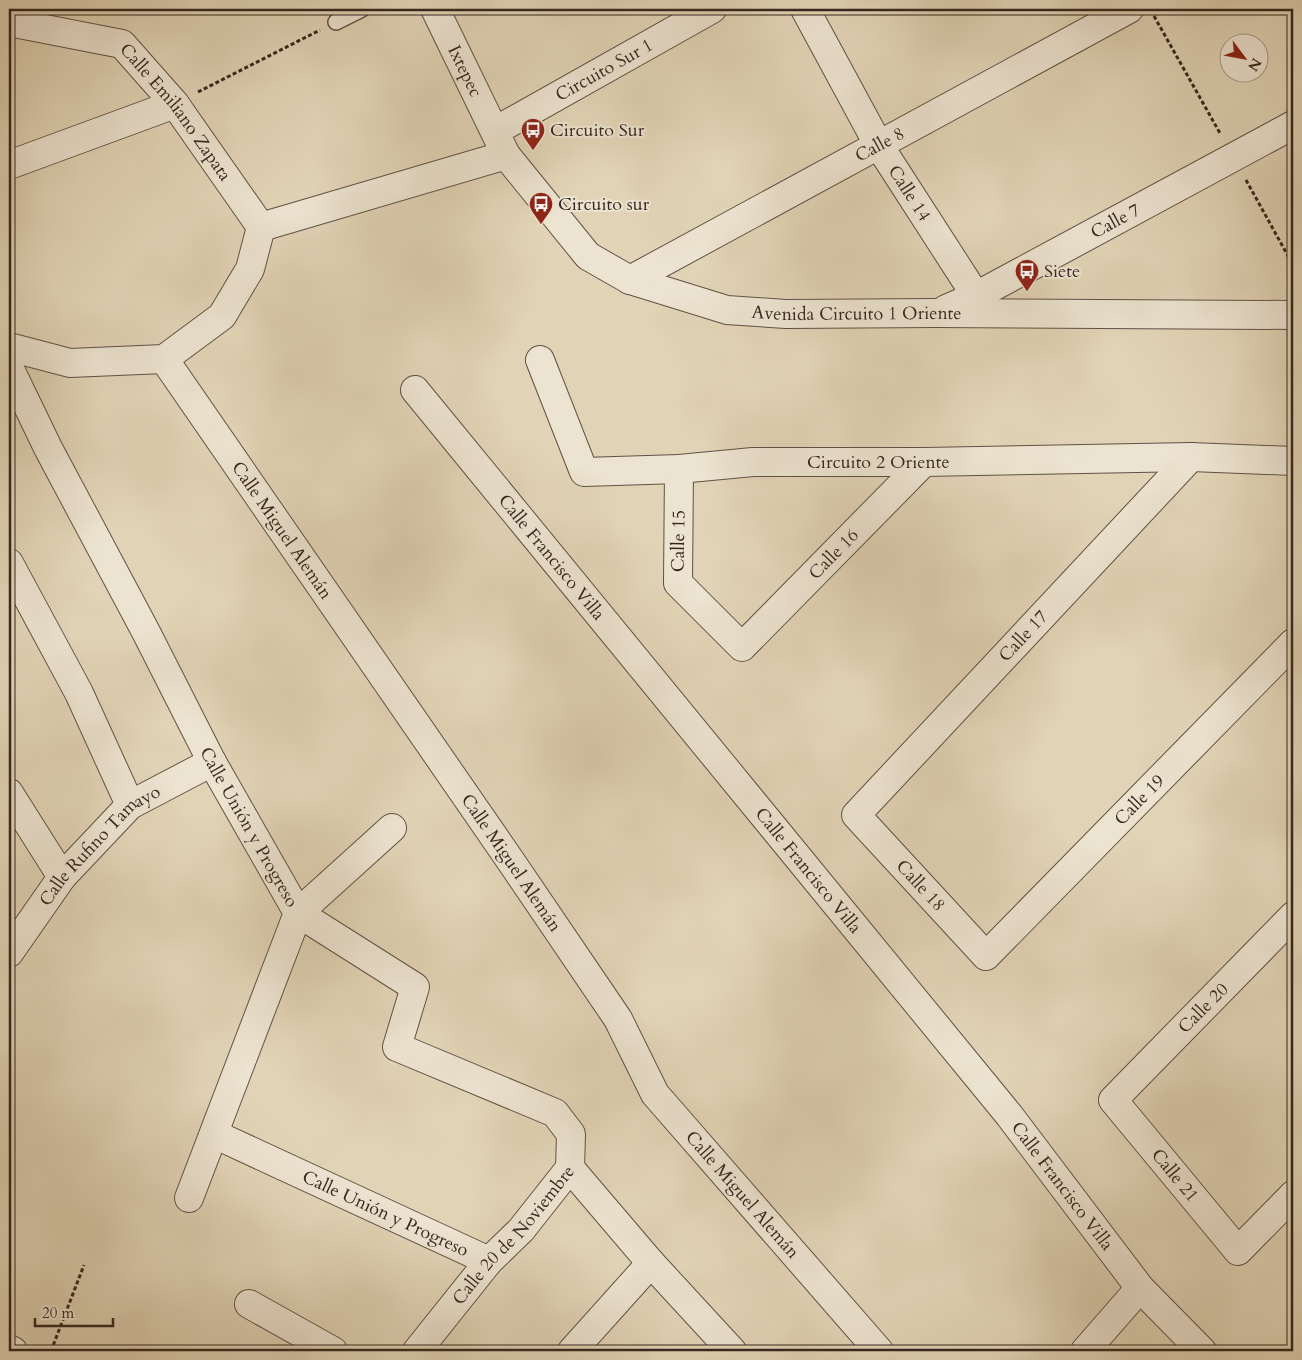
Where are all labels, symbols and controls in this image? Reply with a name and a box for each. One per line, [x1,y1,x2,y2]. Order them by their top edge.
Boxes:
north arrow [1220,32,1270,82]
street label: Circuito Sur 1 [551,33,658,108]
street label: Calle Emiliano Zapata [114,38,237,186]
street label: Ixtepec [441,41,488,101]
text: N [1243,54,1266,75]
bus stop icon: Circuito Sur [520,117,546,151]
place label: Circuito Sur [550,118,645,143]
street label: Calle 8 [851,121,909,169]
street label: Calle 14 [882,161,937,226]
bus stop icon: Circuito sur [528,191,554,225]
place label: Circuito sur [558,192,650,217]
street label: Calle 7 [1086,198,1145,245]
bus stop icon: Siete [1014,258,1040,292]
place label: Siete [1044,259,1080,284]
street label: Avenida Circuito 1 Oriente [751,300,962,327]
street label: Circuito 2 Oriente [807,450,950,475]
street label: Calle Miguel Alemán [225,457,339,605]
street label: Calle Francisco Villa [492,489,611,626]
street label: Calle 15 [665,510,692,572]
street label: Calle 16 [803,523,865,585]
street label: Calle 17 [993,605,1054,668]
street label: Calle Unión y Progreso [193,743,304,912]
street label: Calle 19 [1109,769,1170,831]
street label: Calle Rufino Tamayo [33,779,165,911]
street label: Calle Miguel Alemán [455,789,568,938]
street label: Calle Francisco Villa [749,802,867,939]
street label: Calle 18 [890,854,951,917]
street label: Calle 20 [1173,978,1234,1039]
street label: Calle Francisco Villa [1005,1116,1119,1256]
street label: Calle Miguel Alemán [679,1125,805,1265]
street label: Calle 21 [1145,1144,1204,1207]
street label: Calle 20 de Noviembre [447,1160,581,1310]
street label: Calle Unión y Progreso [298,1165,473,1263]
scale bar [35,1295,112,1327]
text: 20 m [42,1303,74,1323]

